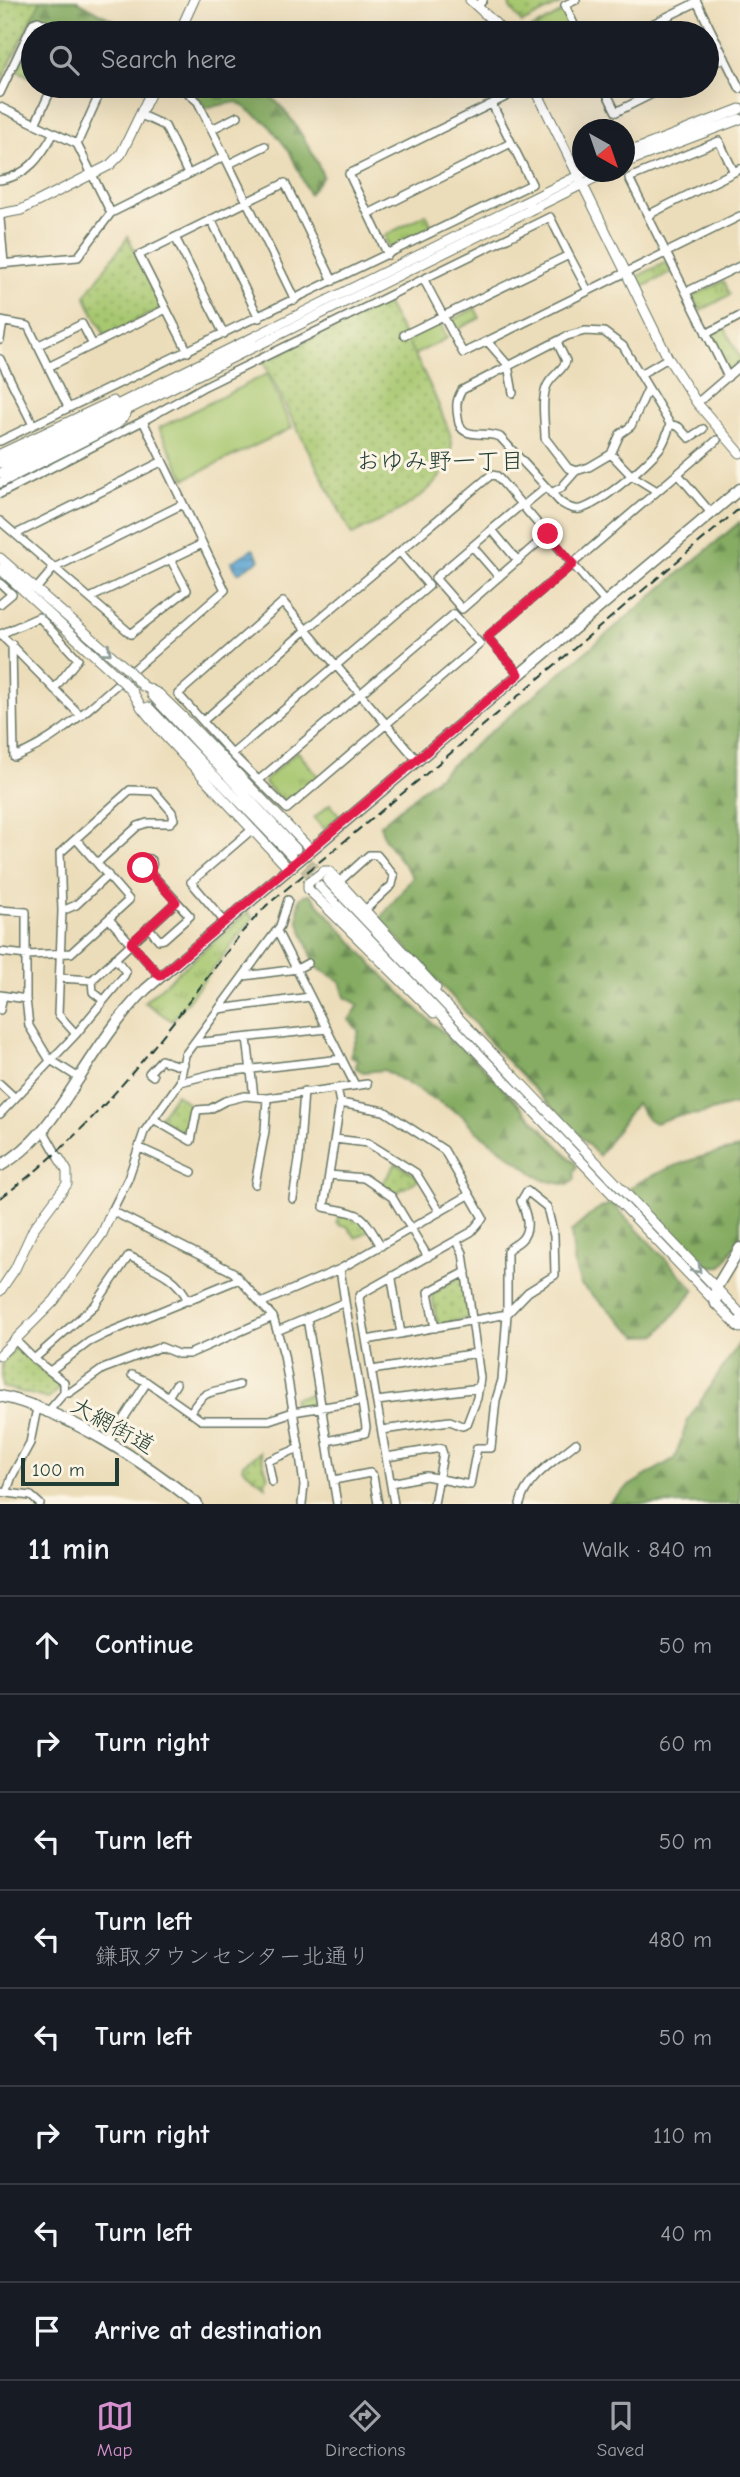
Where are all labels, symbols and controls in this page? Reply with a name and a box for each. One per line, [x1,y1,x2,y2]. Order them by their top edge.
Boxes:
search box [21,21,719,98]
icon: search [45,41,83,79]
text: Search here [101,45,236,75]
north arrow [572,119,635,182]
district label: おゆみ野一丁目 [356,447,524,475]
route end [532,518,563,549]
one-way arrow [99,643,112,655]
route start [127,852,158,883]
one-way arrow [689,1261,702,1274]
street label: 大網街道 [66,1391,160,1460]
scale bar [21,1455,119,1487]
text: 100 m [32,1459,85,1481]
text: 11 min [28,1532,110,1567]
text: Walk · 840 m [582,1536,712,1563]
icon: ahead [28,1626,66,1664]
text: Continue [95,1630,193,1660]
text: 50 m [659,1632,712,1659]
icon: right [28,1724,66,1762]
text: Turn right [95,1728,209,1758]
text: 60 m [659,1730,712,1757]
icon: left [28,1822,66,1860]
text: Turn left [95,1826,192,1856]
text: 50 m [659,1828,712,1855]
text: Turn left [95,1907,192,1937]
icon: left [28,1920,66,1958]
text: 480 m [648,1926,712,1953]
text: 鎌取タウンセンター北通り [95,1943,371,1970]
icon: left [28,2018,66,2056]
text: Turn left [95,2022,192,2052]
text: 50 m [659,2024,712,2051]
icon: right [28,2116,66,2154]
text: Turn right [95,2120,209,2150]
text: 110 m [653,2122,712,2149]
icon: left [28,2214,66,2252]
text: Turn left [95,2218,192,2248]
text: 40 m [660,2220,712,2247]
icon: arrive [28,2312,66,2350]
text: Arrive at destination [95,2316,322,2346]
tab: Map [96,2397,134,2461]
tab: Directions [325,2397,405,2461]
tab: Saved [597,2397,644,2461]

